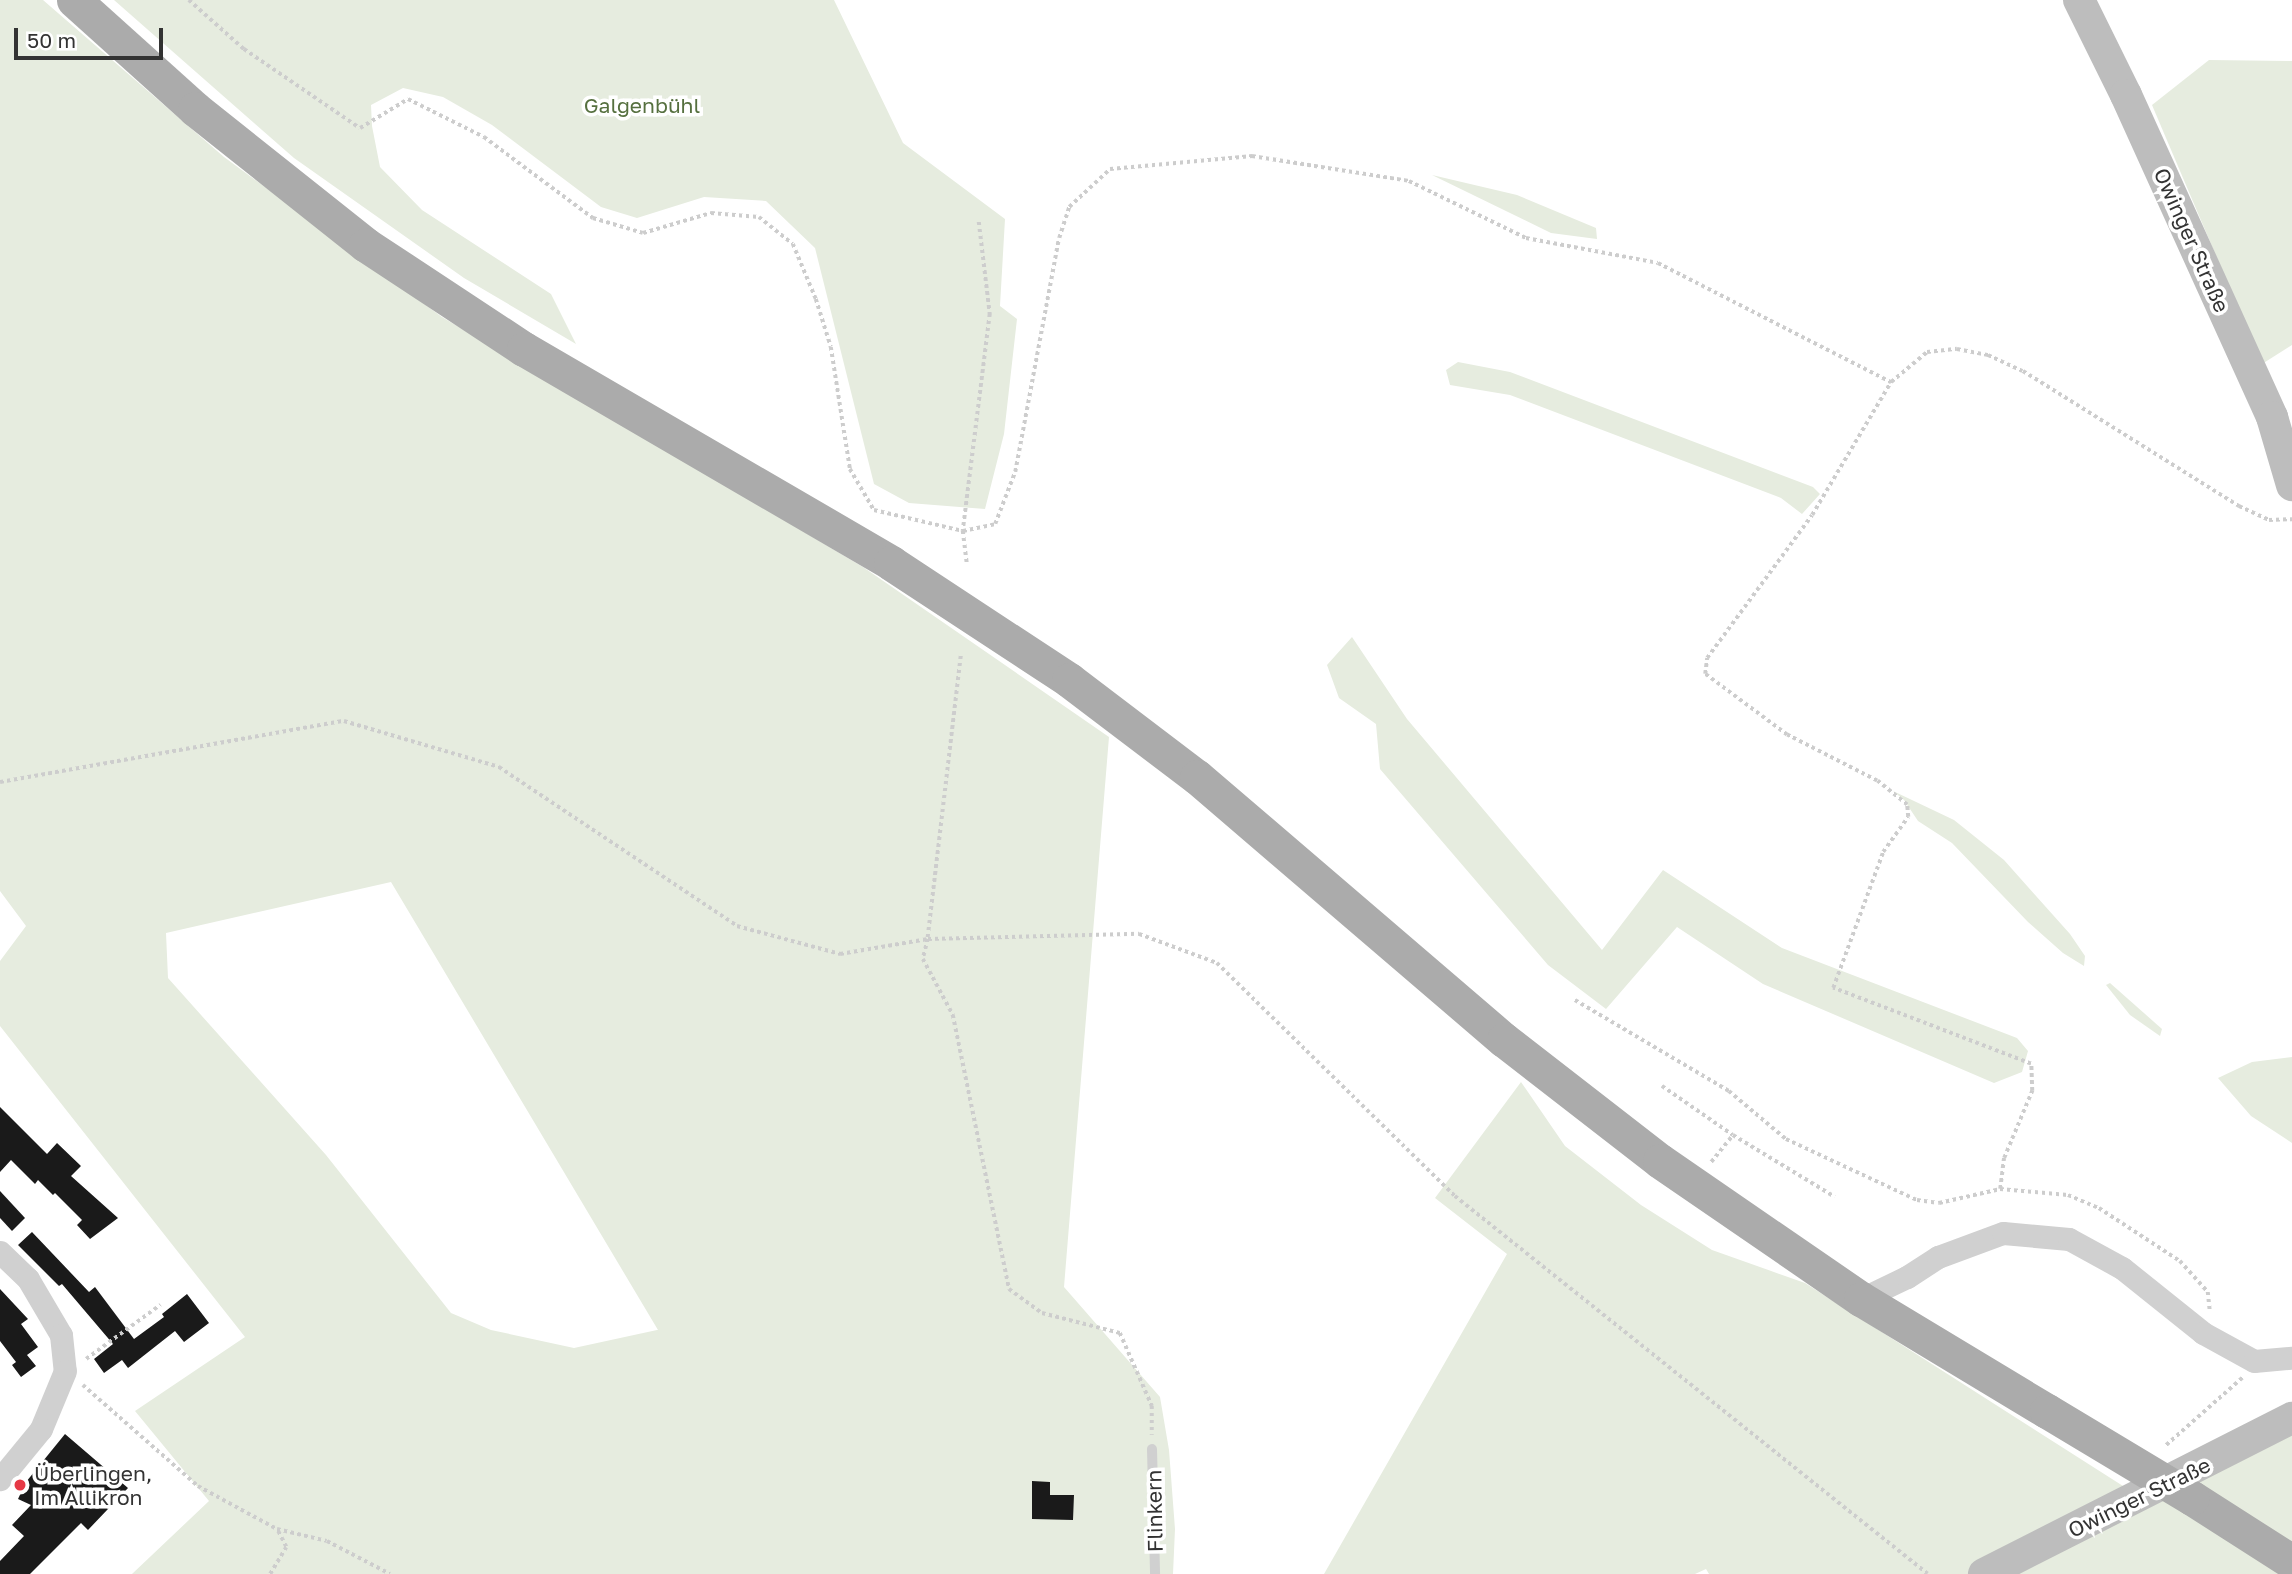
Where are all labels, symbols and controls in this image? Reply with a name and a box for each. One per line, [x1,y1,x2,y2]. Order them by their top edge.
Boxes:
scale bar [18,14,166,58]
text: 50 m [27,27,76,53]
park label: Galgenbühl [584,92,700,118]
street label: Owinger Straße [2149,164,2235,316]
street label: Owinger Straße [2064,1452,2214,1542]
place label: Überlingen, Im Allikron [34,1460,152,1510]
street label: Flinkern [1141,1470,1167,1552]
marker: Überlingen, Im Allikron [12,1477,28,1493]

